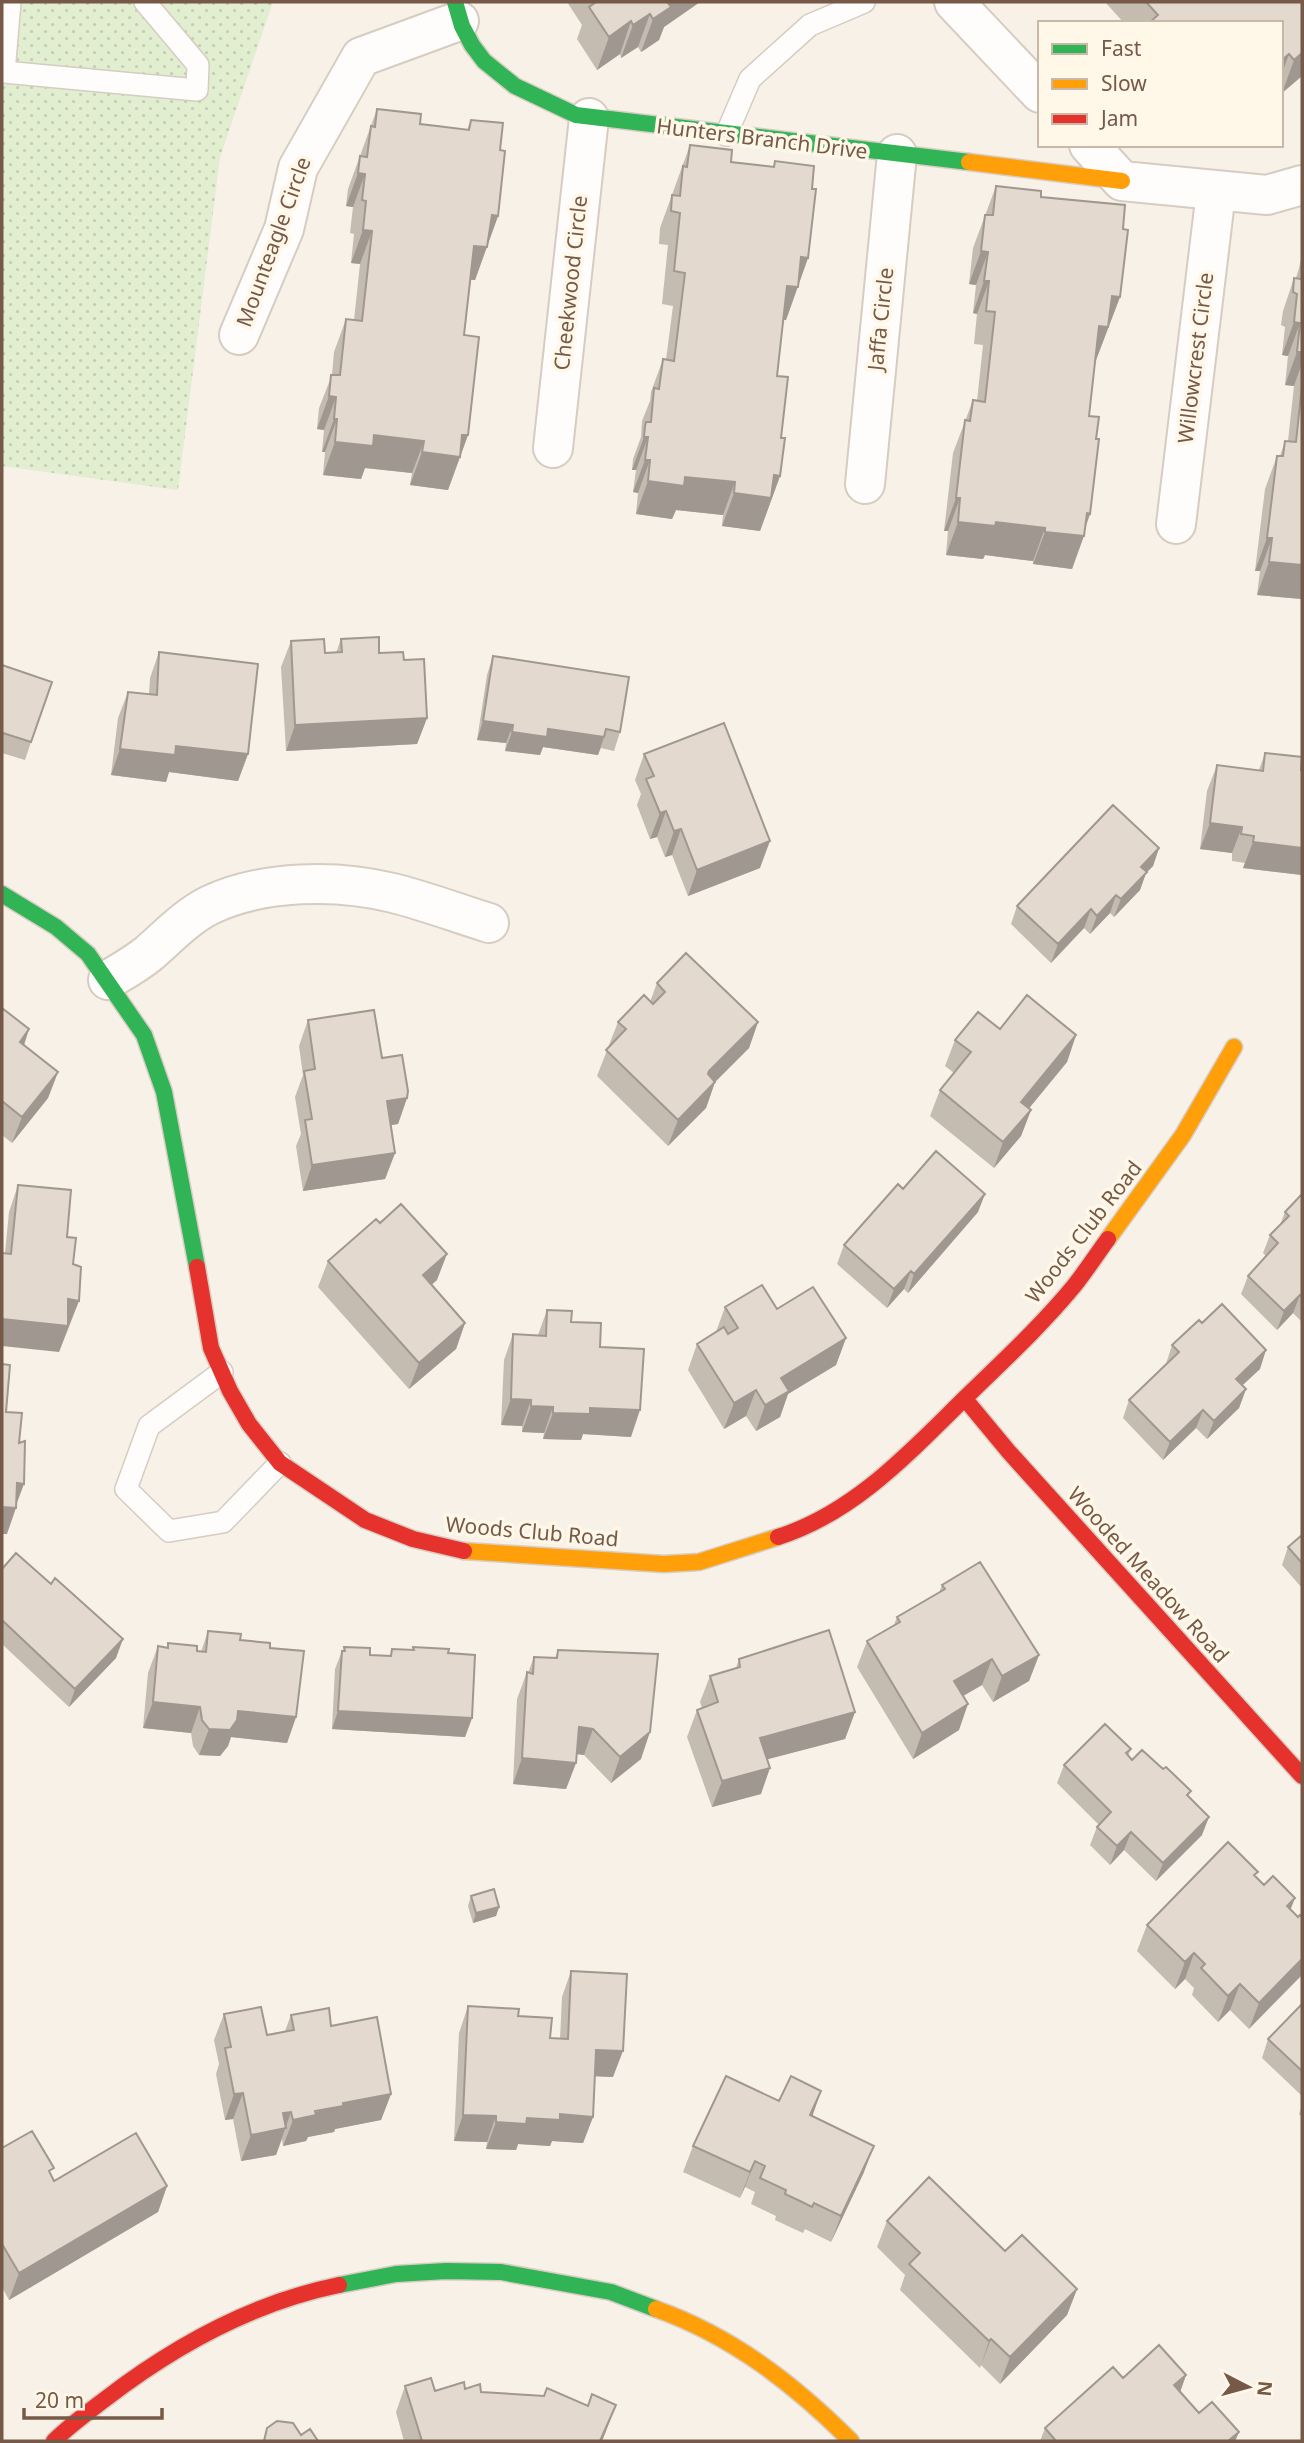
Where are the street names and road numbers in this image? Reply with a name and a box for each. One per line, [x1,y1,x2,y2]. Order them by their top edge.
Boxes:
street label: Hunters Branch Drive [655,111,869,165]
street label: Mounteagle Circle [229,153,317,330]
street label: Cheekwood Circle [547,194,593,372]
street label: Jaffa Circle [860,266,899,374]
street label: Willowcrest Circle [1171,271,1219,445]
street label: Woods Club Road [1019,1154,1148,1308]
street label: Wooded Meadow Road [1062,1480,1235,1668]
street label: Woods Club Road [444,1509,620,1553]

